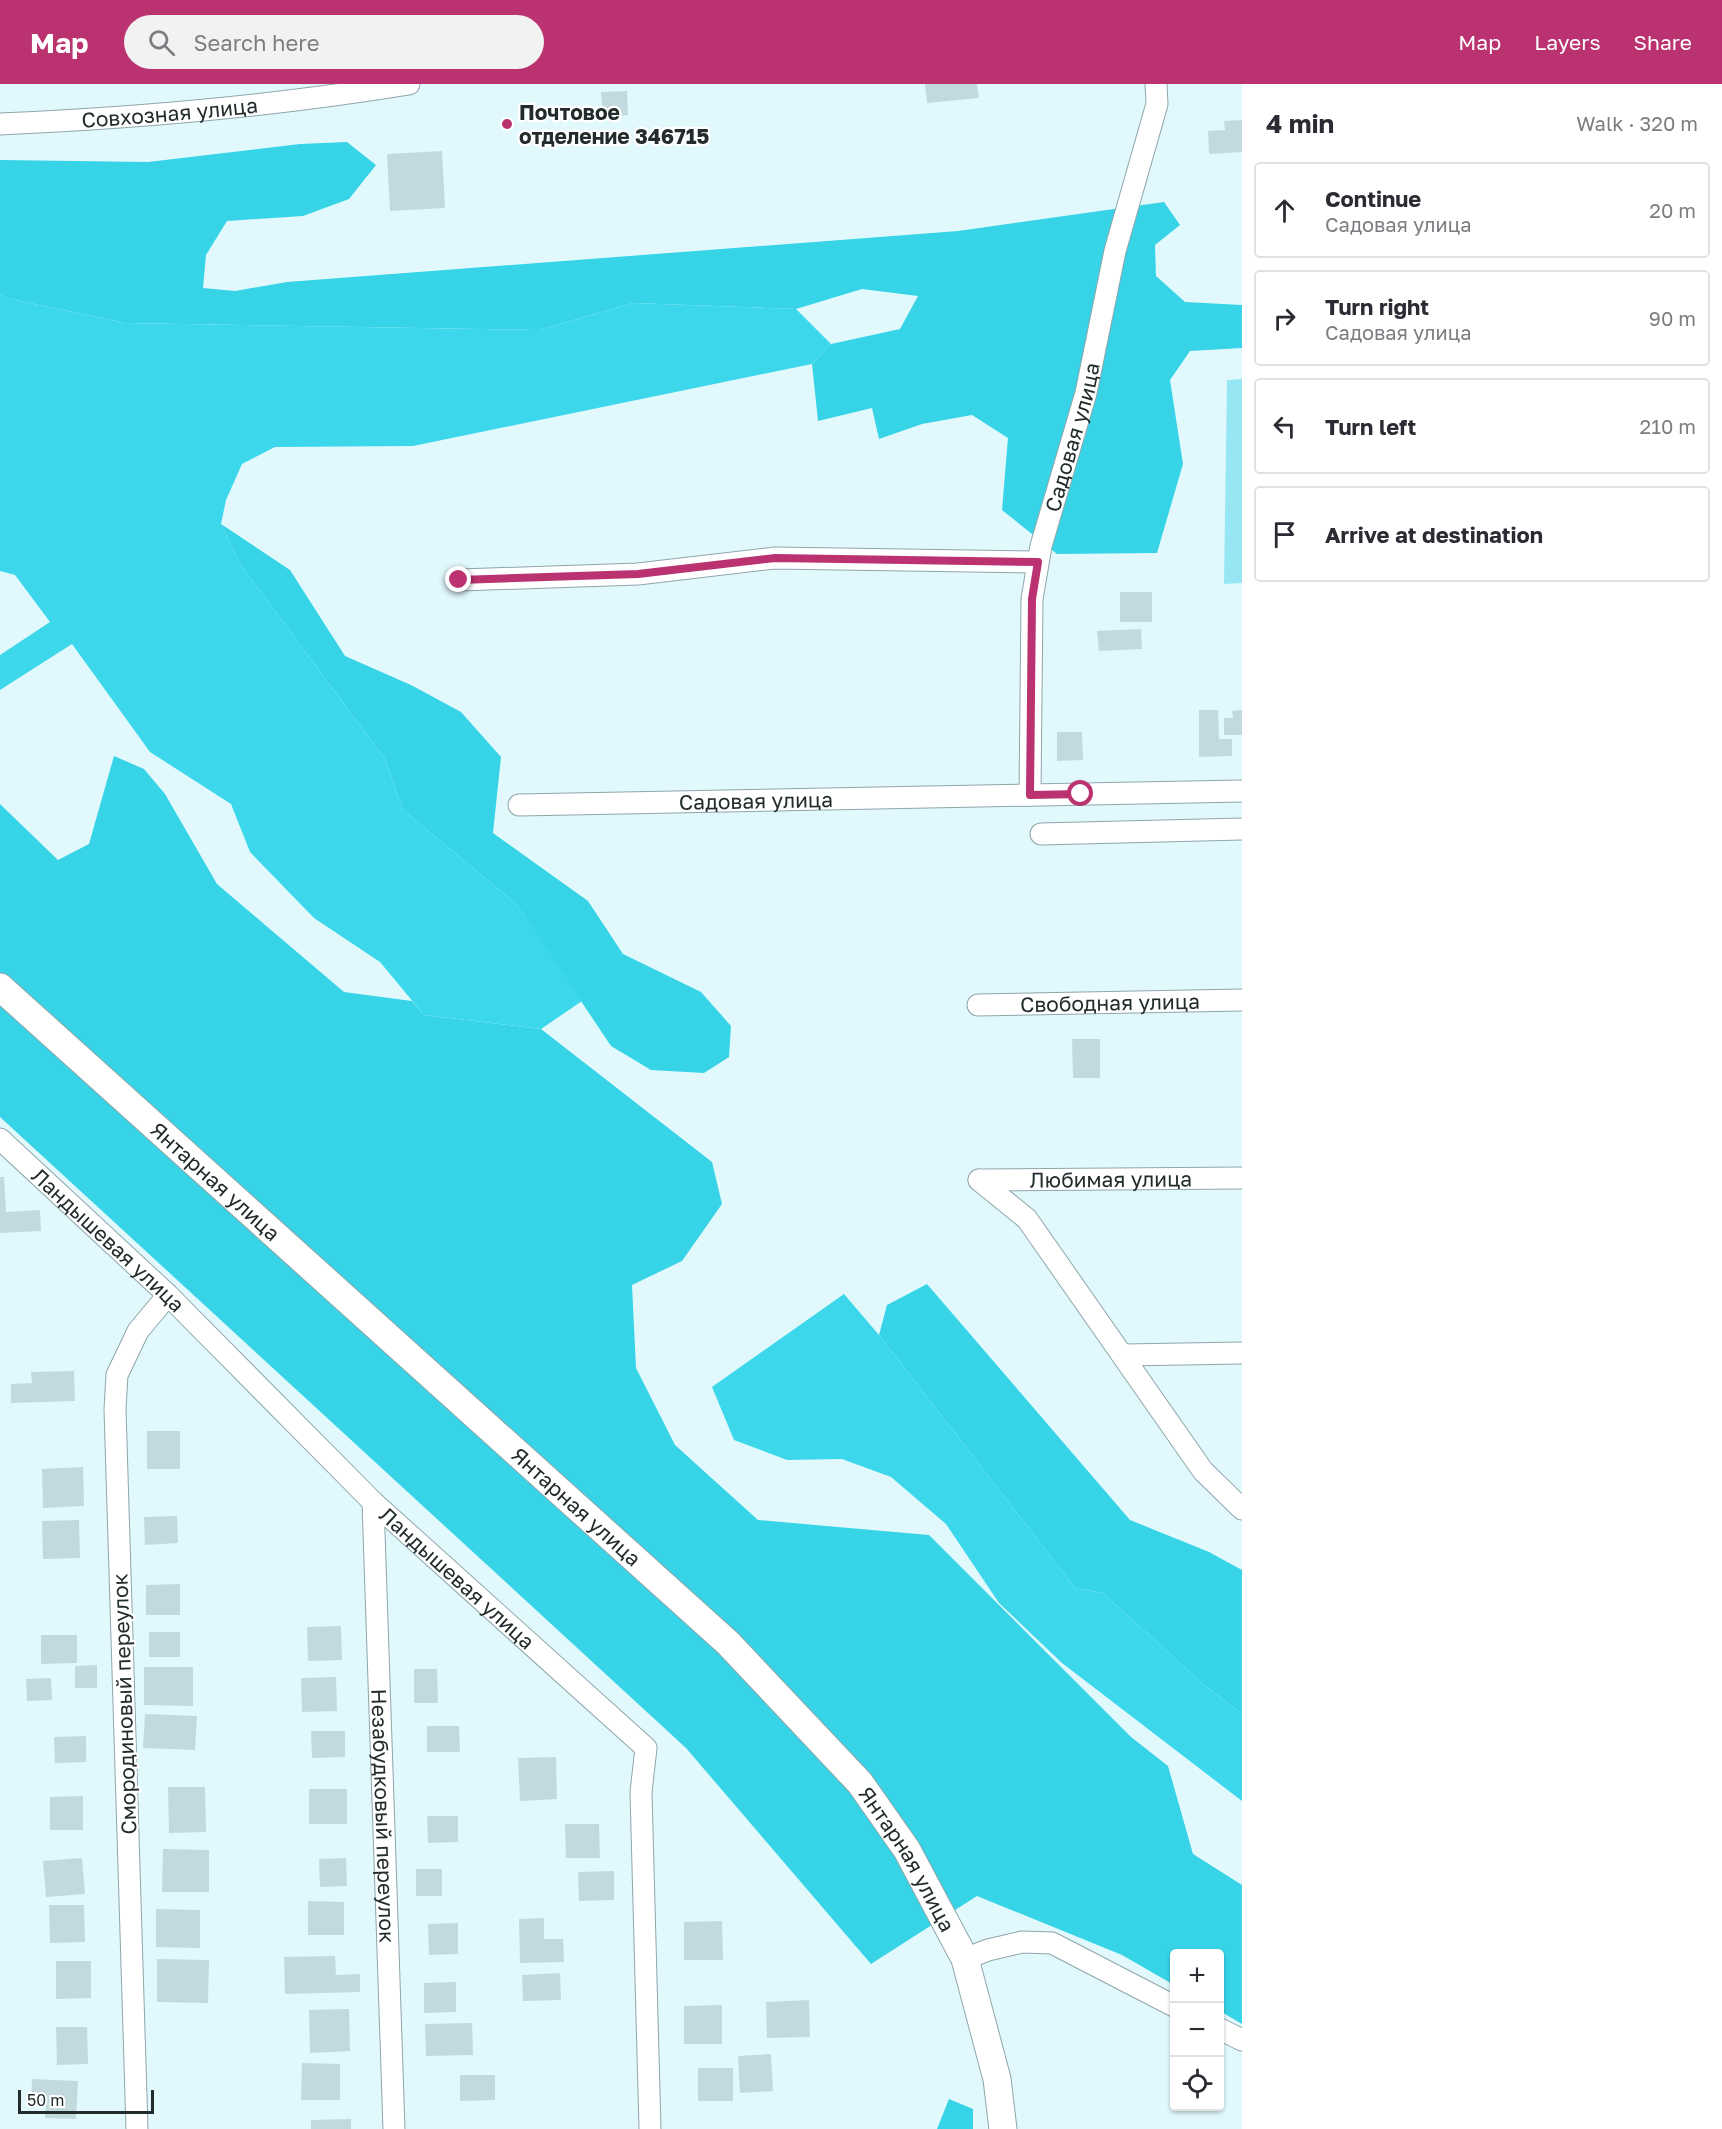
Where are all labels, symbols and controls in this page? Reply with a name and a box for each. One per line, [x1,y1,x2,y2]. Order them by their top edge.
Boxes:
search box [124,15,544,69]
text: Map [30,26,88,59]
icon: search [145,26,178,59]
text: Search here [193,29,319,56]
text: Map [1458,29,1501,55]
text: Layers [1534,29,1601,55]
text: Share [1634,29,1692,55]
street label: Совхозная улица [81,92,259,133]
place label: Почтовое отделение 346715 [519,99,709,149]
text: 4 min [1266,108,1334,139]
text: Walk · 320 m [1576,111,1698,135]
marker: Почтовое отделение 346715 [500,117,514,131]
text: Continue [1325,185,1421,212]
icon: ahead [1268,194,1301,227]
text: 20 m [1649,198,1696,222]
text: Садовая улица [1325,212,1472,236]
text: Turn right [1325,293,1429,320]
icon: right [1268,302,1301,335]
text: 90 m [1649,306,1696,330]
text: Садовая улица [1325,320,1472,344]
street label: Садовая улица [1039,360,1105,515]
icon: left [1268,410,1301,443]
text: Turn left [1325,413,1416,440]
text: 210 m [1640,414,1696,438]
icon: arrive [1268,518,1301,551]
text: Arrive at destination [1325,521,1543,548]
route end [445,566,471,592]
route start [1067,780,1093,806]
street label: Садовая улица [679,786,833,815]
street label: Свободная улица [1020,988,1200,1017]
street label: Янтарная улица [145,1116,286,1246]
street label: Ландышевая улица [27,1162,190,1317]
street label: Любимая улица [1030,1165,1192,1193]
street label: Янтарная улица [506,1441,647,1571]
street label: Ландышевая улица [374,1501,540,1654]
street label: Смородиновый переулок [106,1573,142,1835]
street label: Незабудковый переулок [366,1688,401,1943]
street label: Янтарная улица [853,1781,961,1936]
map controls [1170,1949,1224,2111]
button: + [1170,1949,1224,2003]
button: − [1170,2003,1224,2057]
button: locate [1170,2057,1224,2111]
scale bar [18,2087,154,2114]
text: 50 m [27,2090,64,2110]

